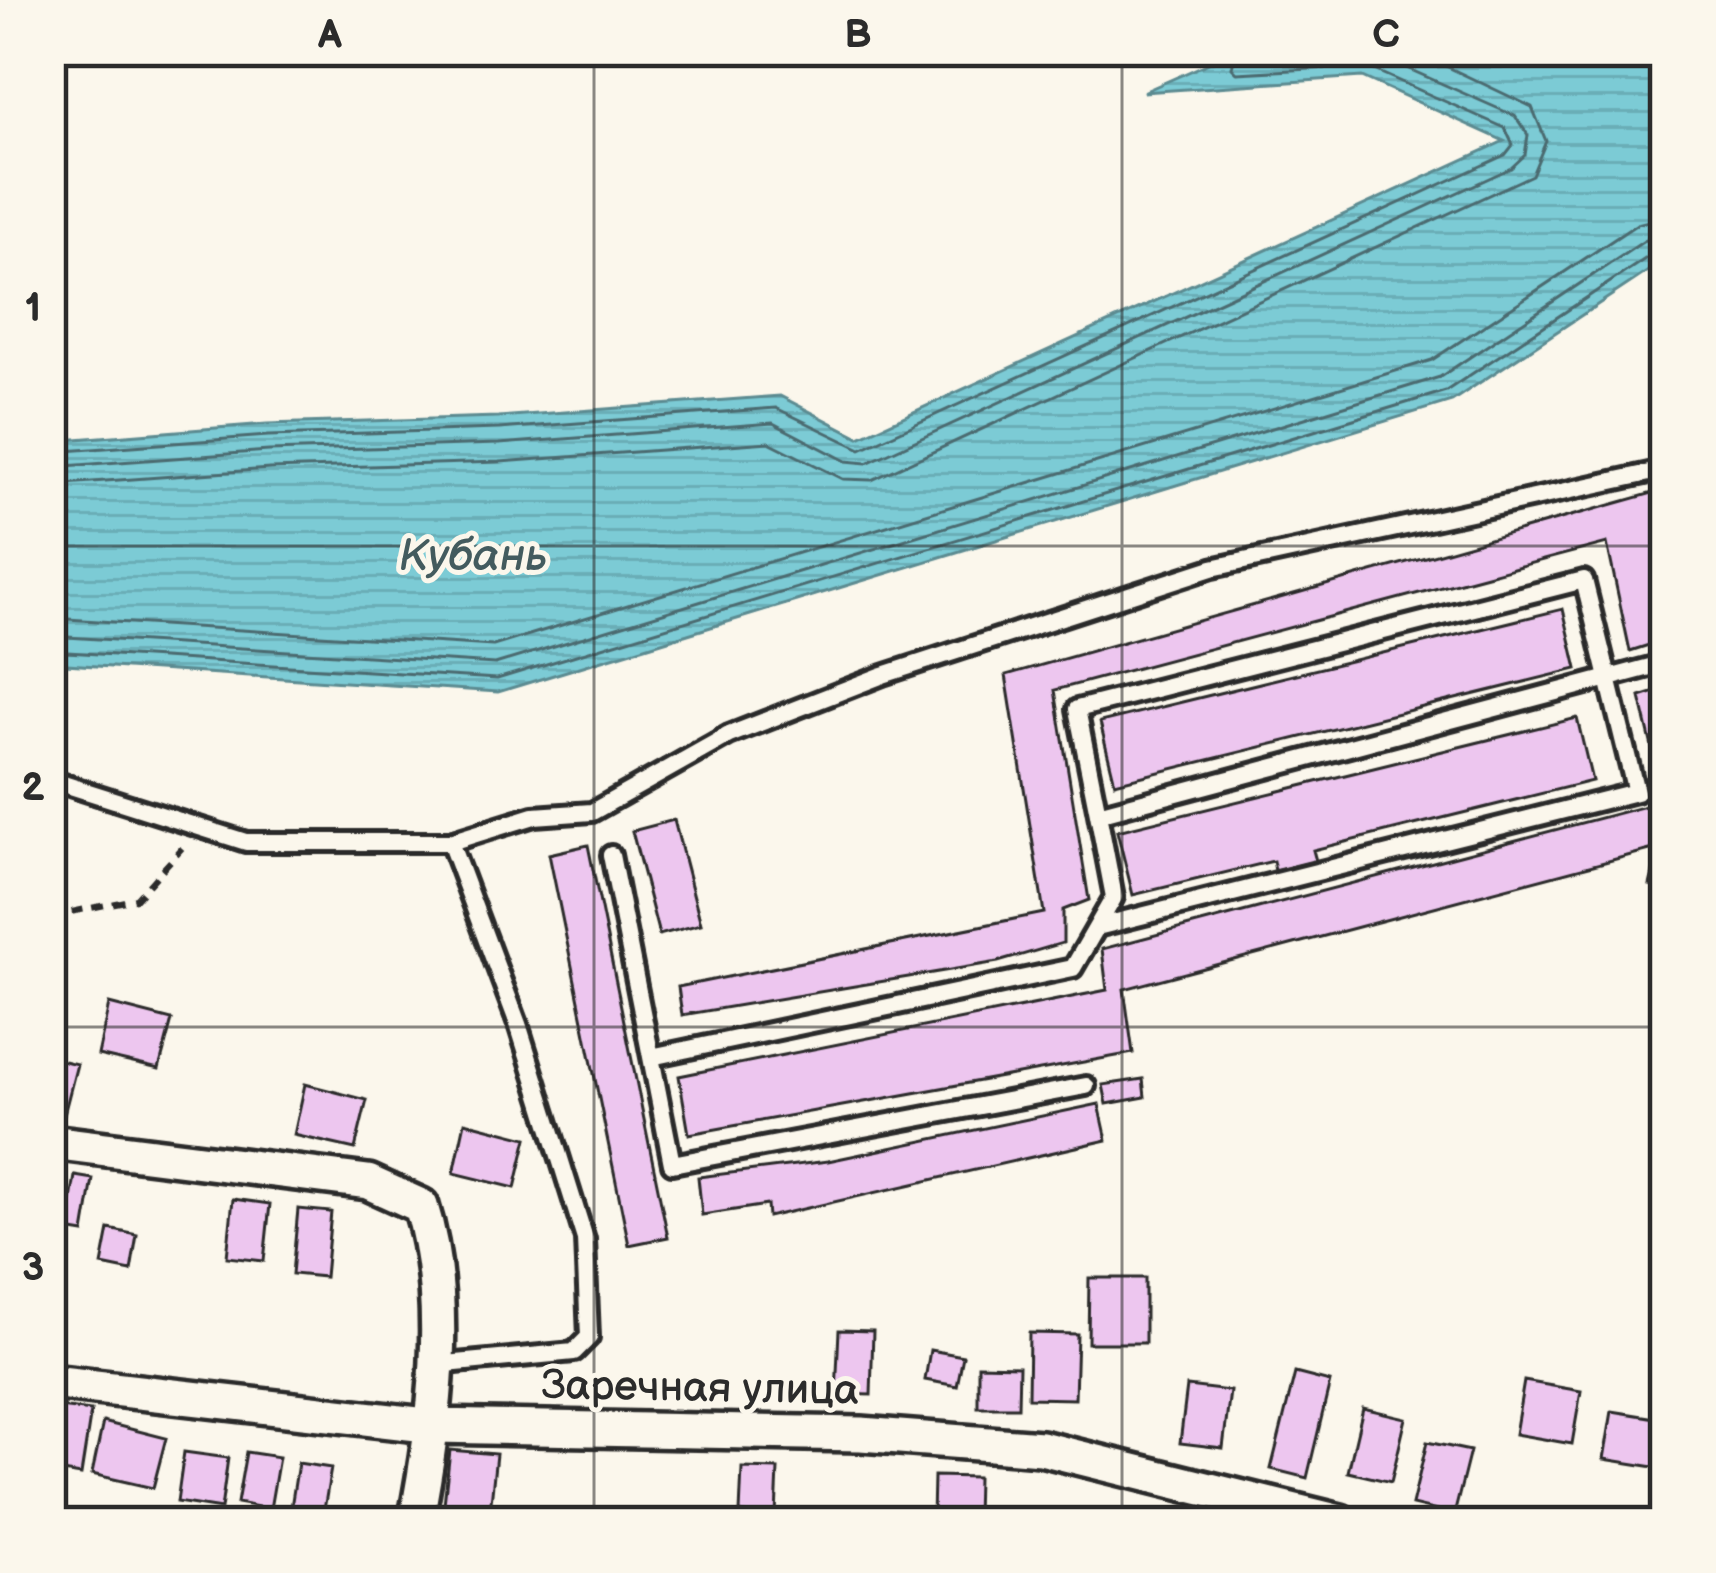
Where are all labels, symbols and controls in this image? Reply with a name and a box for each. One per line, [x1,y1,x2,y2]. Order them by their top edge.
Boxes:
text: A [317,12,342,59]
text: B [844,12,872,59]
text: C [1372,12,1400,59]
text: 1 [25,285,41,332]
water label: Кубань [399,529,547,584]
text: 2 [21,765,45,812]
text: 3 [22,1245,44,1292]
street label: Заречная улица [541,1360,859,1417]

